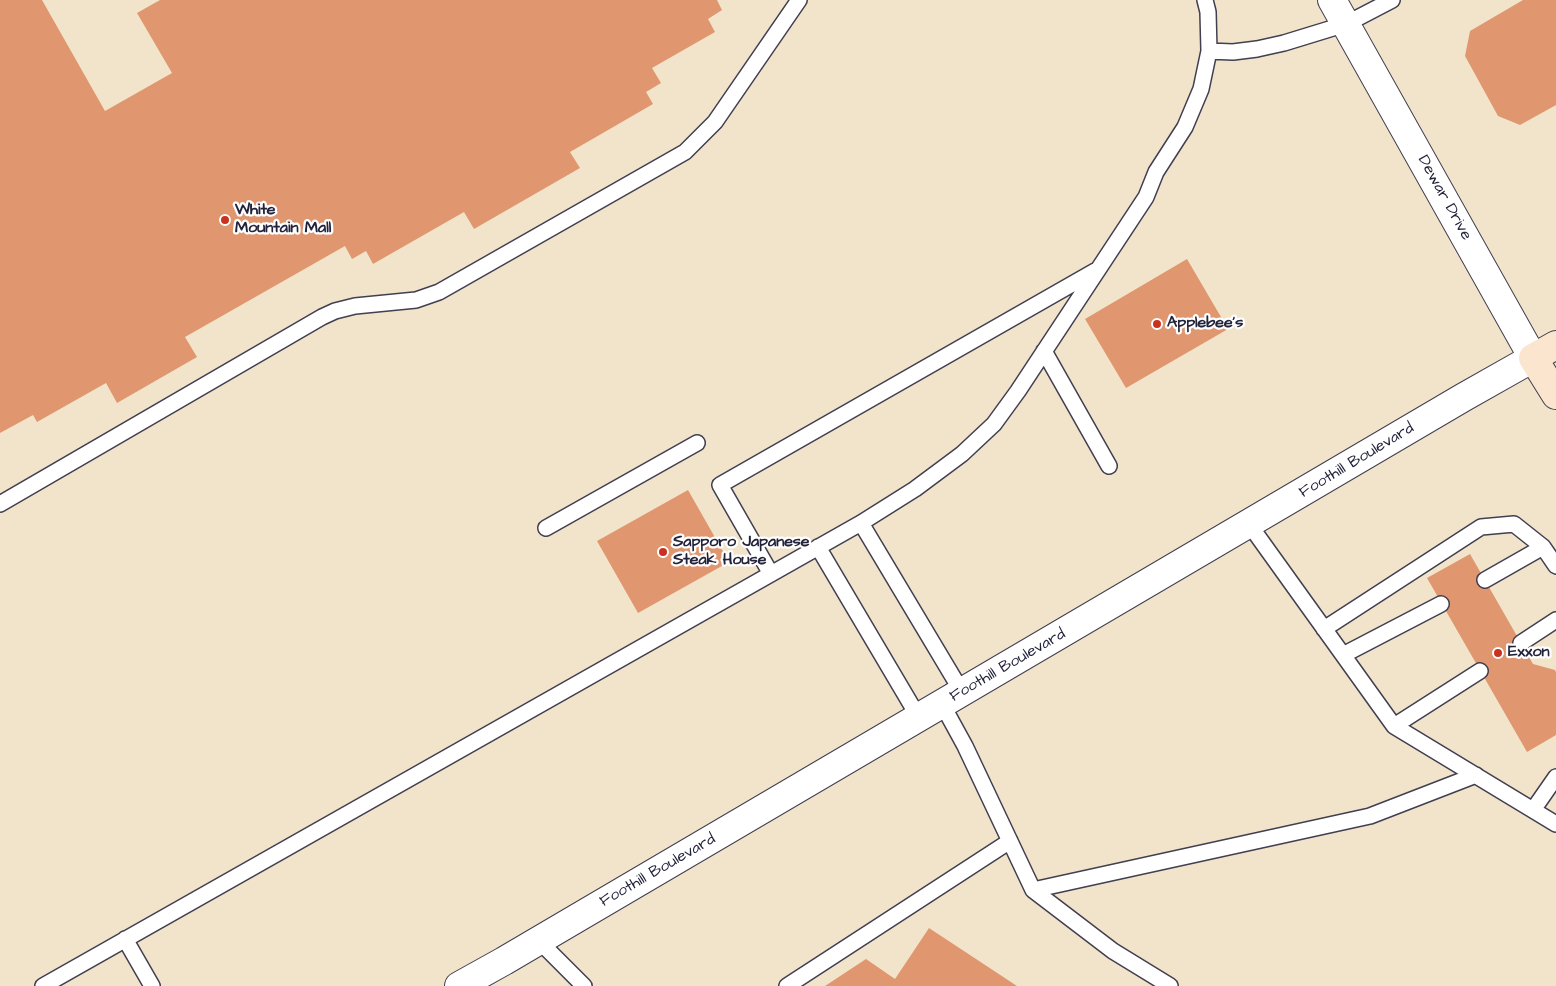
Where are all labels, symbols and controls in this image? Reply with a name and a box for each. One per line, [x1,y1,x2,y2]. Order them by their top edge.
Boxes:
street label: Dewar Drive [1413,152,1475,244]
place label: White Mountain Mall [235,201,331,239]
marker: White Mountain Mall [219,214,231,226]
place label: Applebee's [1167,314,1243,334]
marker: Applebee's [1151,318,1163,330]
street label: Foothill Boulevard [1296,419,1418,503]
place label: Sapporo Japanese Steak House [673,533,809,571]
marker: Sapporo Japanese Steak House [657,546,669,558]
street label: Foothill Boulevard [947,625,1069,707]
place label: Exxon [1508,643,1550,663]
marker: Exxon [1492,647,1504,659]
street label: Foothill Boulevard [597,830,719,912]

